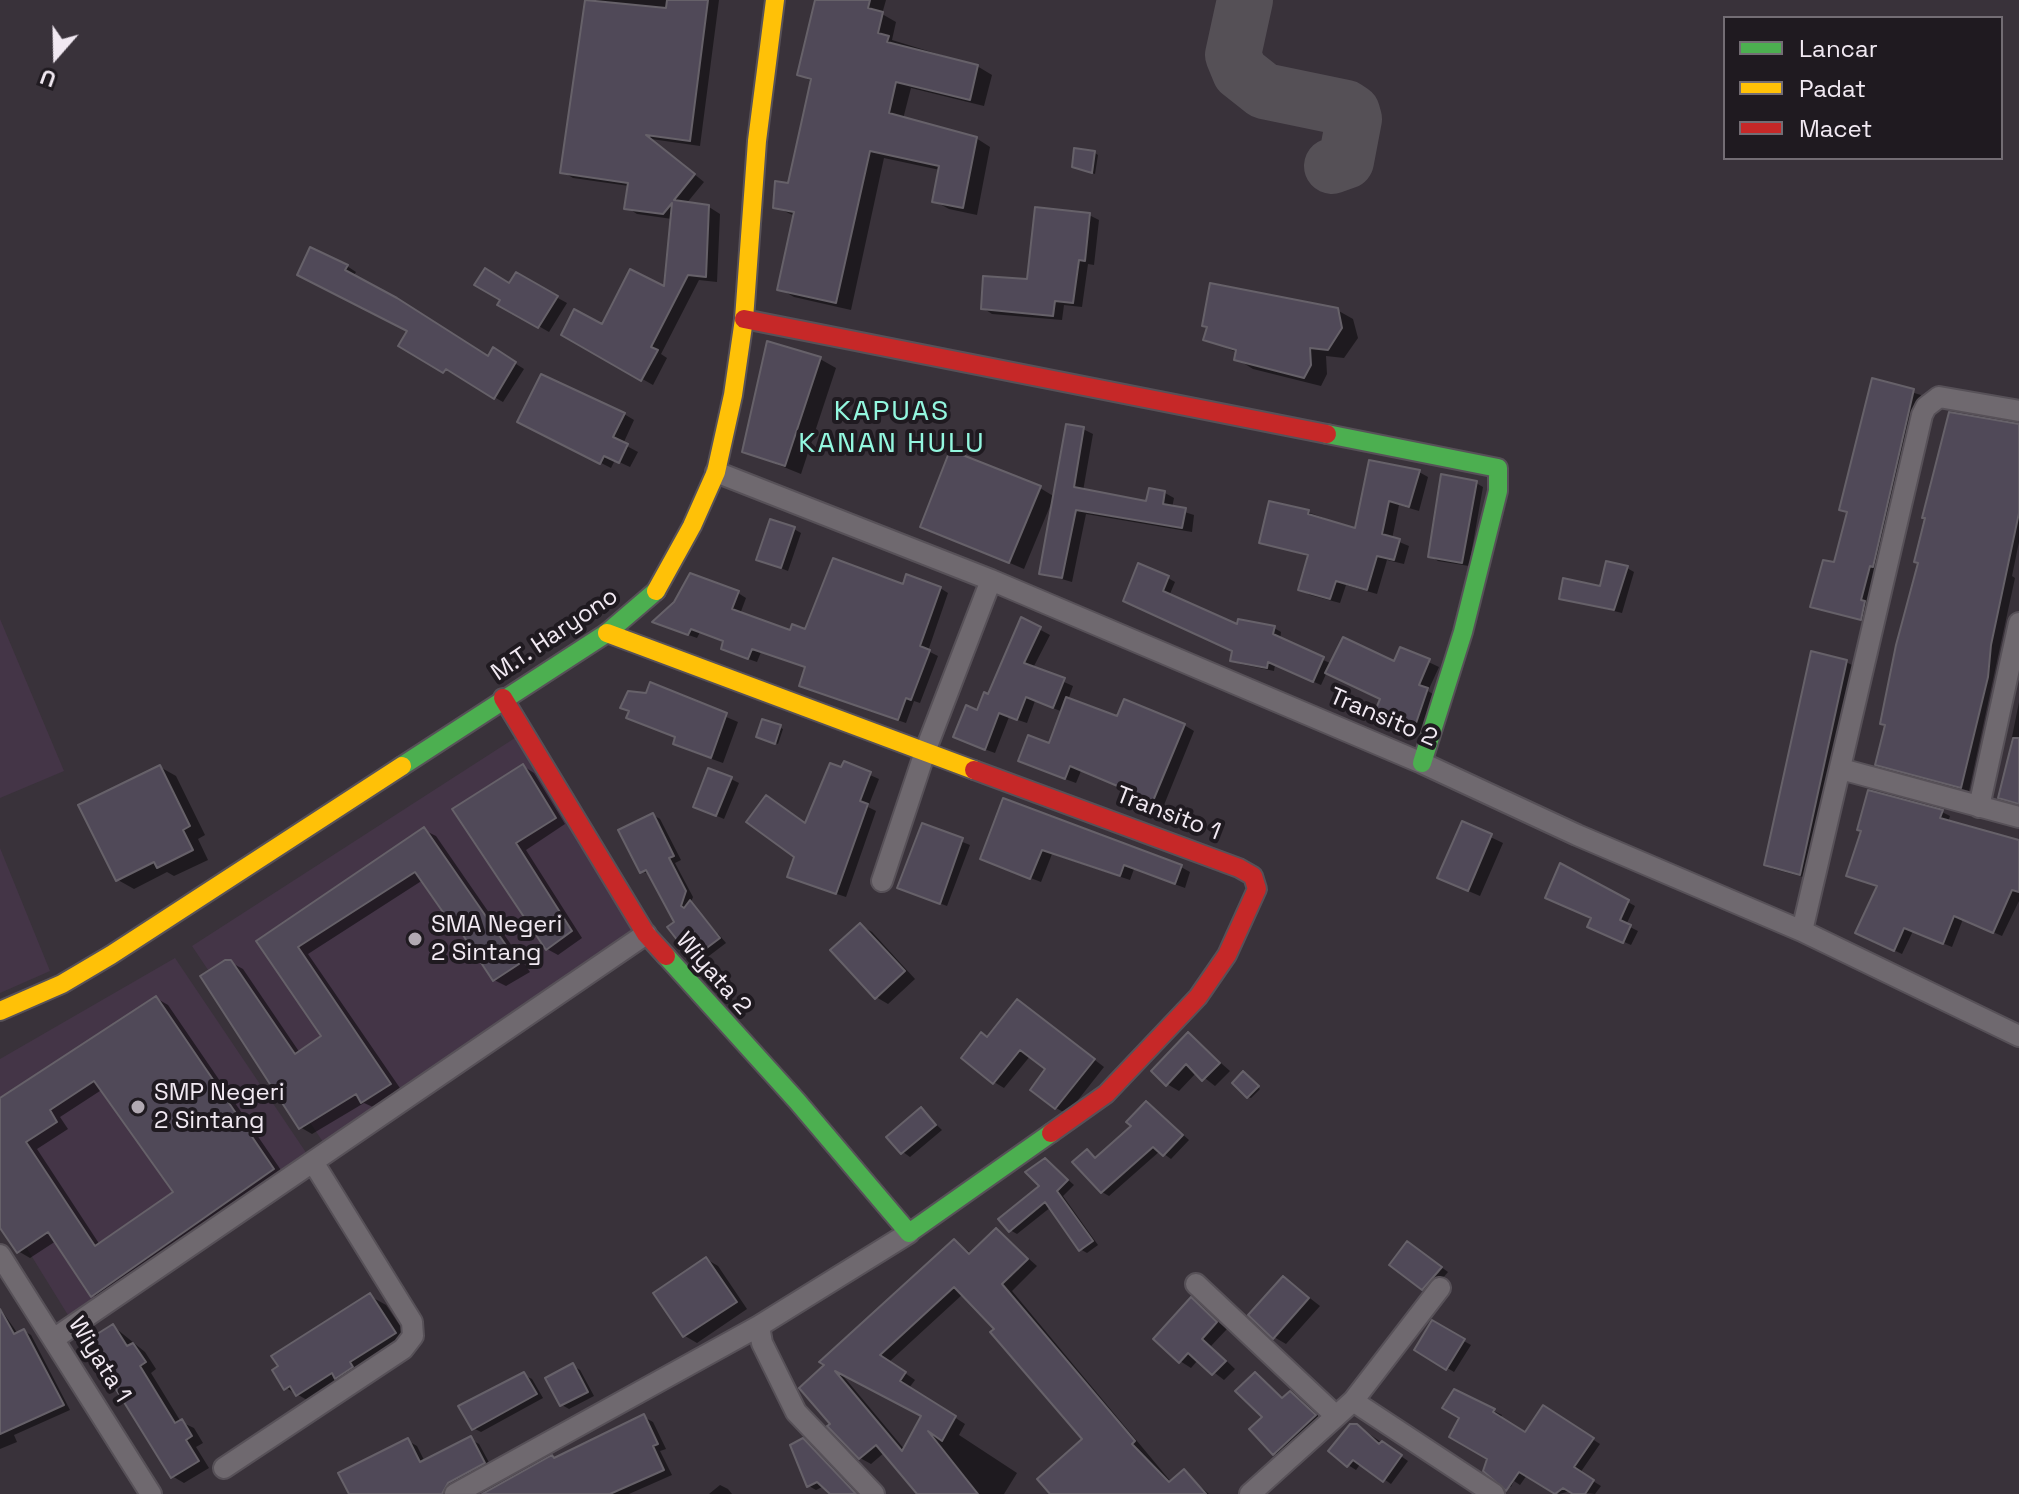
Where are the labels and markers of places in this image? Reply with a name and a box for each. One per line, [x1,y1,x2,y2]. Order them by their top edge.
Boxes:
place label: SMA Negeri 2 Sintang [431,911,562,967]
marker: SMA Negeri 2 Sintang [406,930,424,948]
place label: SMP Negeri 2 Sintang [154,1079,285,1135]
marker: SMP Negeri 2 Sintang [129,1098,147,1116]

